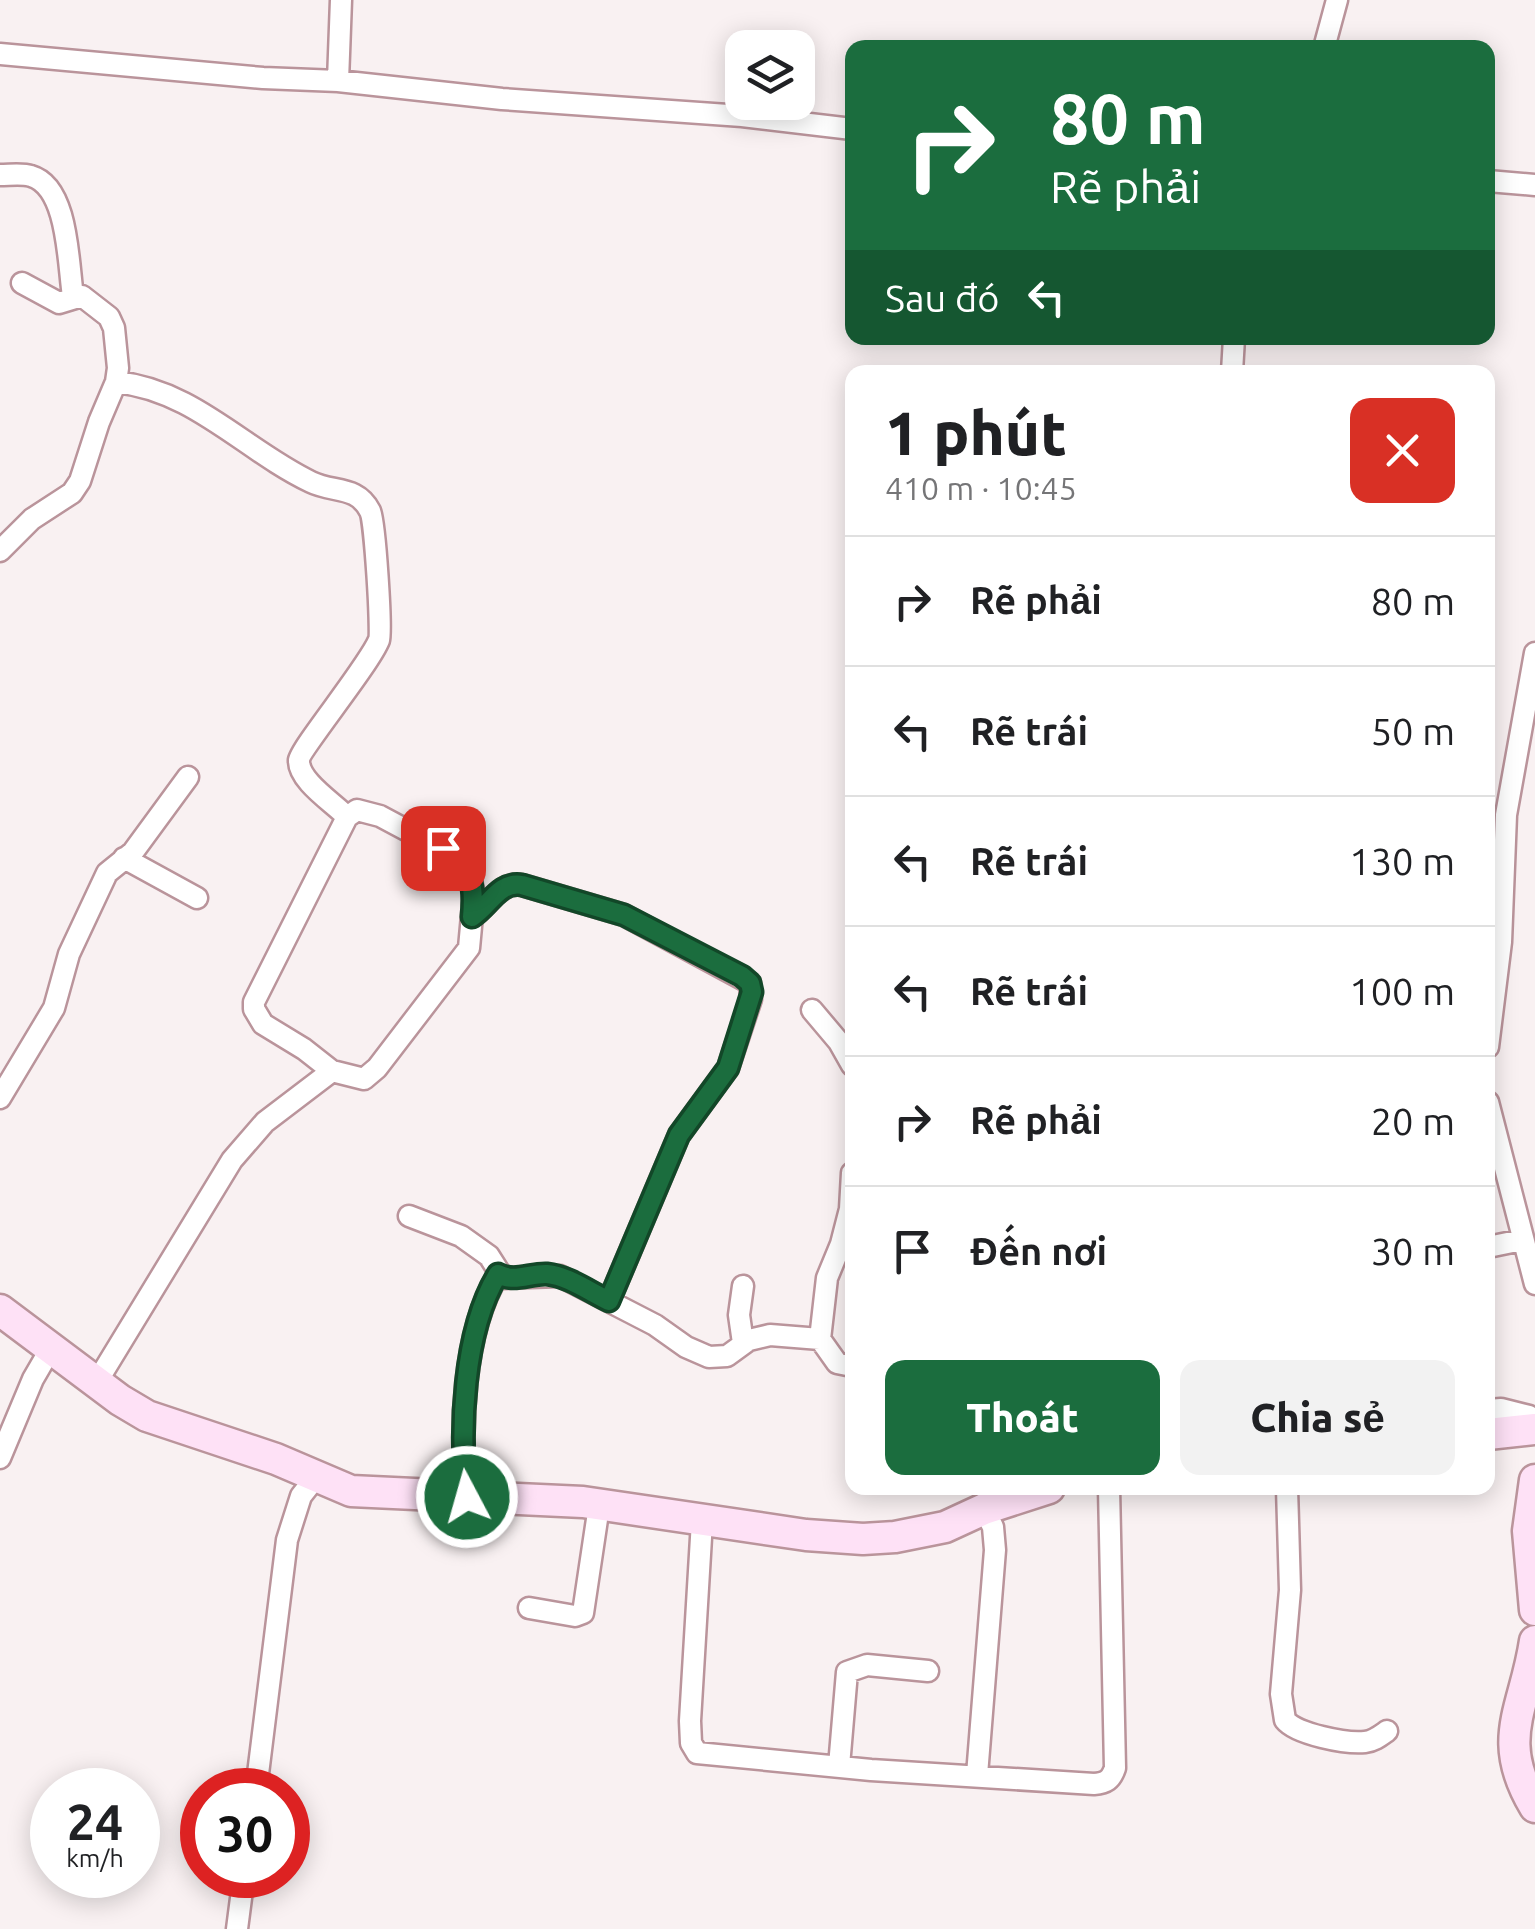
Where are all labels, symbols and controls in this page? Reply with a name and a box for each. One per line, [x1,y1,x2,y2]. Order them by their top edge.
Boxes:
map controls [725,30,815,120]
button: layers [725,30,815,120]
text: 80 m [1050,79,1206,157]
icon: right [885,80,1015,210]
text: Rẽ phải [1050,161,1201,212]
icon: left [1019,270,1074,325]
text: Sau đó [885,277,999,319]
button: close [1350,398,1455,503]
text: 1 phút [885,399,1067,466]
text: 410 m · 10:45 [885,470,1077,506]
icon: right [885,574,940,629]
text: Rẽ phải [970,579,1102,621]
text: 80 m [1371,580,1455,622]
icon: left [885,704,940,759]
text: Rẽ trái [970,710,1088,752]
text: 50 m [1371,710,1455,752]
pin [401,806,486,891]
icon: arrive [416,821,471,876]
icon: left [885,834,940,889]
text: Rẽ trái [970,840,1088,882]
text: 130 m [1349,840,1455,882]
icon: left [885,964,940,1019]
text: Rẽ trái [970,970,1088,1012]
text: 100 m [1349,970,1455,1012]
icon: right [885,1094,940,1149]
text: Rẽ phải [970,1099,1102,1141]
text: 20 m [1371,1100,1455,1142]
icon: arrive [885,1224,940,1279]
text: Đến nơi [970,1230,1107,1272]
text: 30 m [1371,1230,1455,1272]
button: Thoát [885,1360,1160,1475]
button: Chia sẻ [1180,1360,1455,1475]
position arrow [415,1445,519,1549]
speed limit sign: 30 [180,1768,310,1898]
text: 24 [67,1793,123,1849]
text: km/h [66,1844,124,1872]

